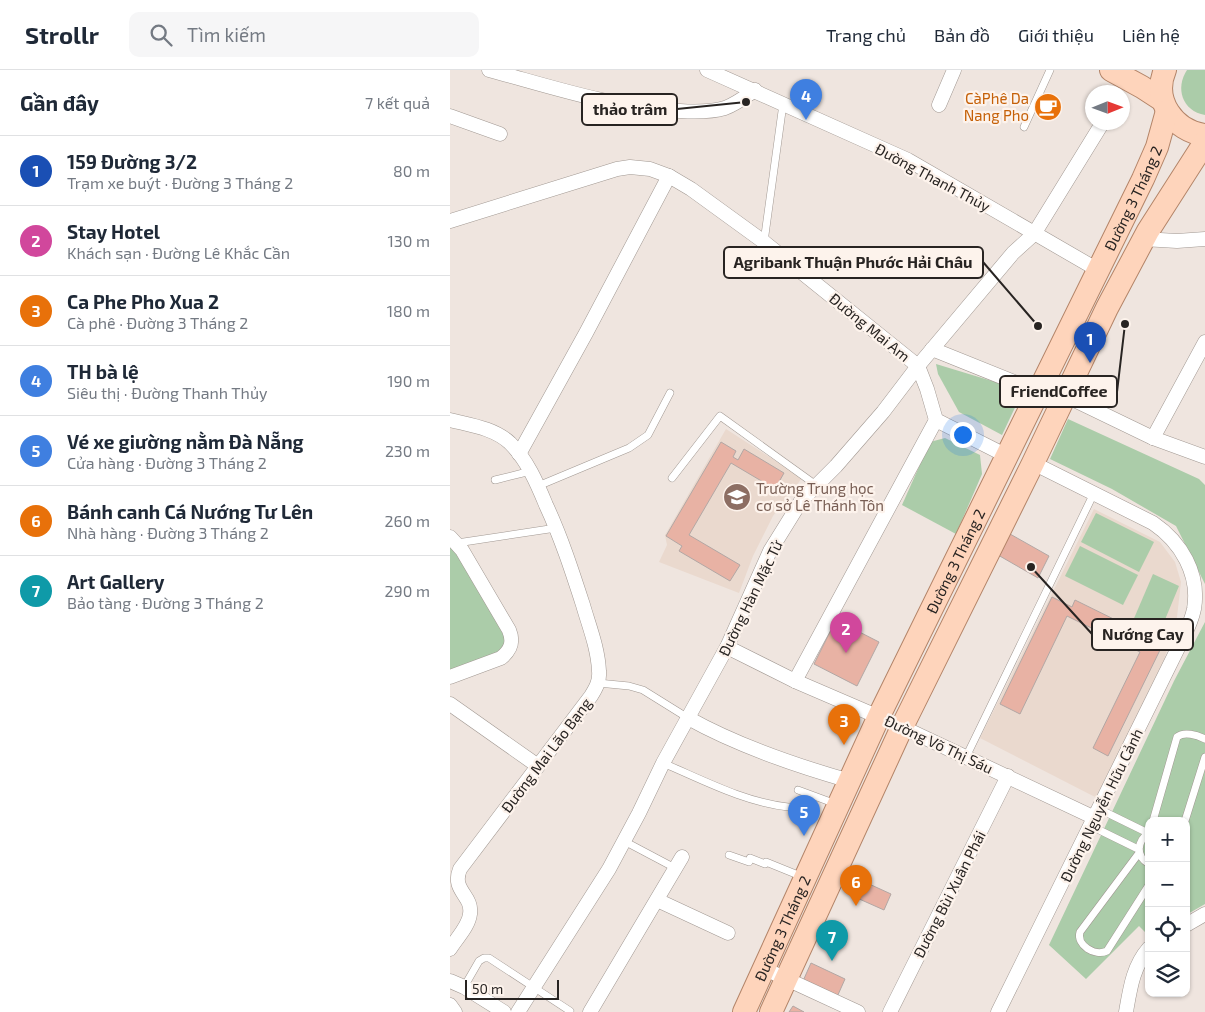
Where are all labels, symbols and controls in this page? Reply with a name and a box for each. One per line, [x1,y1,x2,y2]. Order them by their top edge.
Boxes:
search box [129,12,479,57]
text: Strollr [25,20,99,49]
icon: search [147,21,175,49]
text: Tìm kiếm [187,23,266,46]
text: Trang chủ [826,24,906,46]
text: Bản đồ [934,24,990,46]
text: Giới thiệu [1018,24,1094,46]
text: Liên hệ [1122,24,1180,46]
pin: 4 [790,79,822,120]
north arrow [1085,85,1130,130]
place label: CàPhê Da Nang Pho [964,89,1029,124]
text: Gần đây [20,90,99,115]
cafe icon: CàPhê Da Nang Pho [1033,92,1063,122]
text: 7 kết quả [365,93,430,112]
callout: thảo trâm [582,94,677,125]
text: thảo trâm [593,99,667,118]
street label: Đường Thanh Thủy [872,139,994,215]
street label: Đường 3 Tháng 2 [1100,143,1165,254]
text: 159 Đường 3/2 [67,150,197,173]
text: 1 [33,161,39,180]
text: 80 m [393,161,430,180]
text: Trạm xe buýt · Đường 3 Tháng 2 [67,173,293,192]
text: Stay Hotel [67,220,160,243]
text: 2 [31,231,41,250]
text: 130 m [388,231,430,250]
text: Khách sạn · Đường Lê Khắc Cần [67,243,290,262]
callout: Agribank Thuận Phước Hải Châu [724,247,983,278]
text: Agribank Thuận Phước Hải Châu [733,252,973,271]
street label: Đường Mai Am [826,289,914,365]
text: Ca Phe Pho Xua 2 [67,290,219,313]
text: 3 [31,301,41,320]
text: 180 m [387,301,430,320]
text: Cà phê · Đường 3 Tháng 2 [67,313,248,332]
pin: 1 [1074,322,1106,363]
text: TH bà lệ [67,360,139,383]
text: 4 [31,371,41,390]
text: 190 m [387,371,430,390]
callout: FriendCoffee [1000,376,1117,407]
text: FriendCoffee [1010,381,1108,400]
text: Siêu thị · Đường Thanh Thủy [67,383,268,402]
your location [950,422,976,448]
text: Vé xe giường nằm Đà Nẵng [67,430,304,453]
text: 5 [32,441,40,460]
text: 230 m [385,441,430,460]
text: Cửa hàng · Đường 3 Tháng 2 [67,453,267,472]
place label: Trường Trung học cơ sở Lê Thánh Tôn [756,479,884,514]
school or university icon: Trường Trung học cơ sở Lê Thánh Tôn [722,482,752,512]
text: Bánh canh Cá Nướng Tư Lên [67,500,313,523]
street label: Đường 3 Tháng 2 [922,506,988,616]
text: 6 [31,511,41,530]
text: 260 m [385,511,430,530]
text: Nhà hàng · Đường 3 Tháng 2 [67,523,269,542]
street label: Đường Hàn Mặc Tử [714,536,786,659]
text: Art Gallery [67,570,165,593]
text: 7 [32,581,40,600]
text: 290 m [385,581,430,600]
text: Bảo tàng · Đường 3 Tháng 2 [67,593,264,612]
pin: 2 [830,612,862,653]
callout: Nướng Cay [1092,619,1193,650]
text: Nướng Cay [1102,624,1184,644]
street label: Đường Mai Lão Bạng [497,694,595,816]
pin: 3 [828,704,860,745]
street label: Đường Võ Thị Sáu [882,711,996,777]
street label: Đường Nguyễn Hữu Cảnh [1056,725,1146,885]
pin: 5 [788,795,820,836]
map controls [1145,817,1190,997]
button: + [1145,817,1190,862]
street label: Đường Bùi Xuân Phái [909,827,989,961]
button: − [1145,862,1190,907]
pin: 6 [840,865,872,906]
street label: Đường 3 Tháng 2 [750,873,814,984]
button: locate [1145,907,1190,952]
pin: 7 [816,920,848,961]
button: layers [1145,952,1190,997]
scale bar [465,977,559,1000]
text: 50 m [472,980,503,997]

